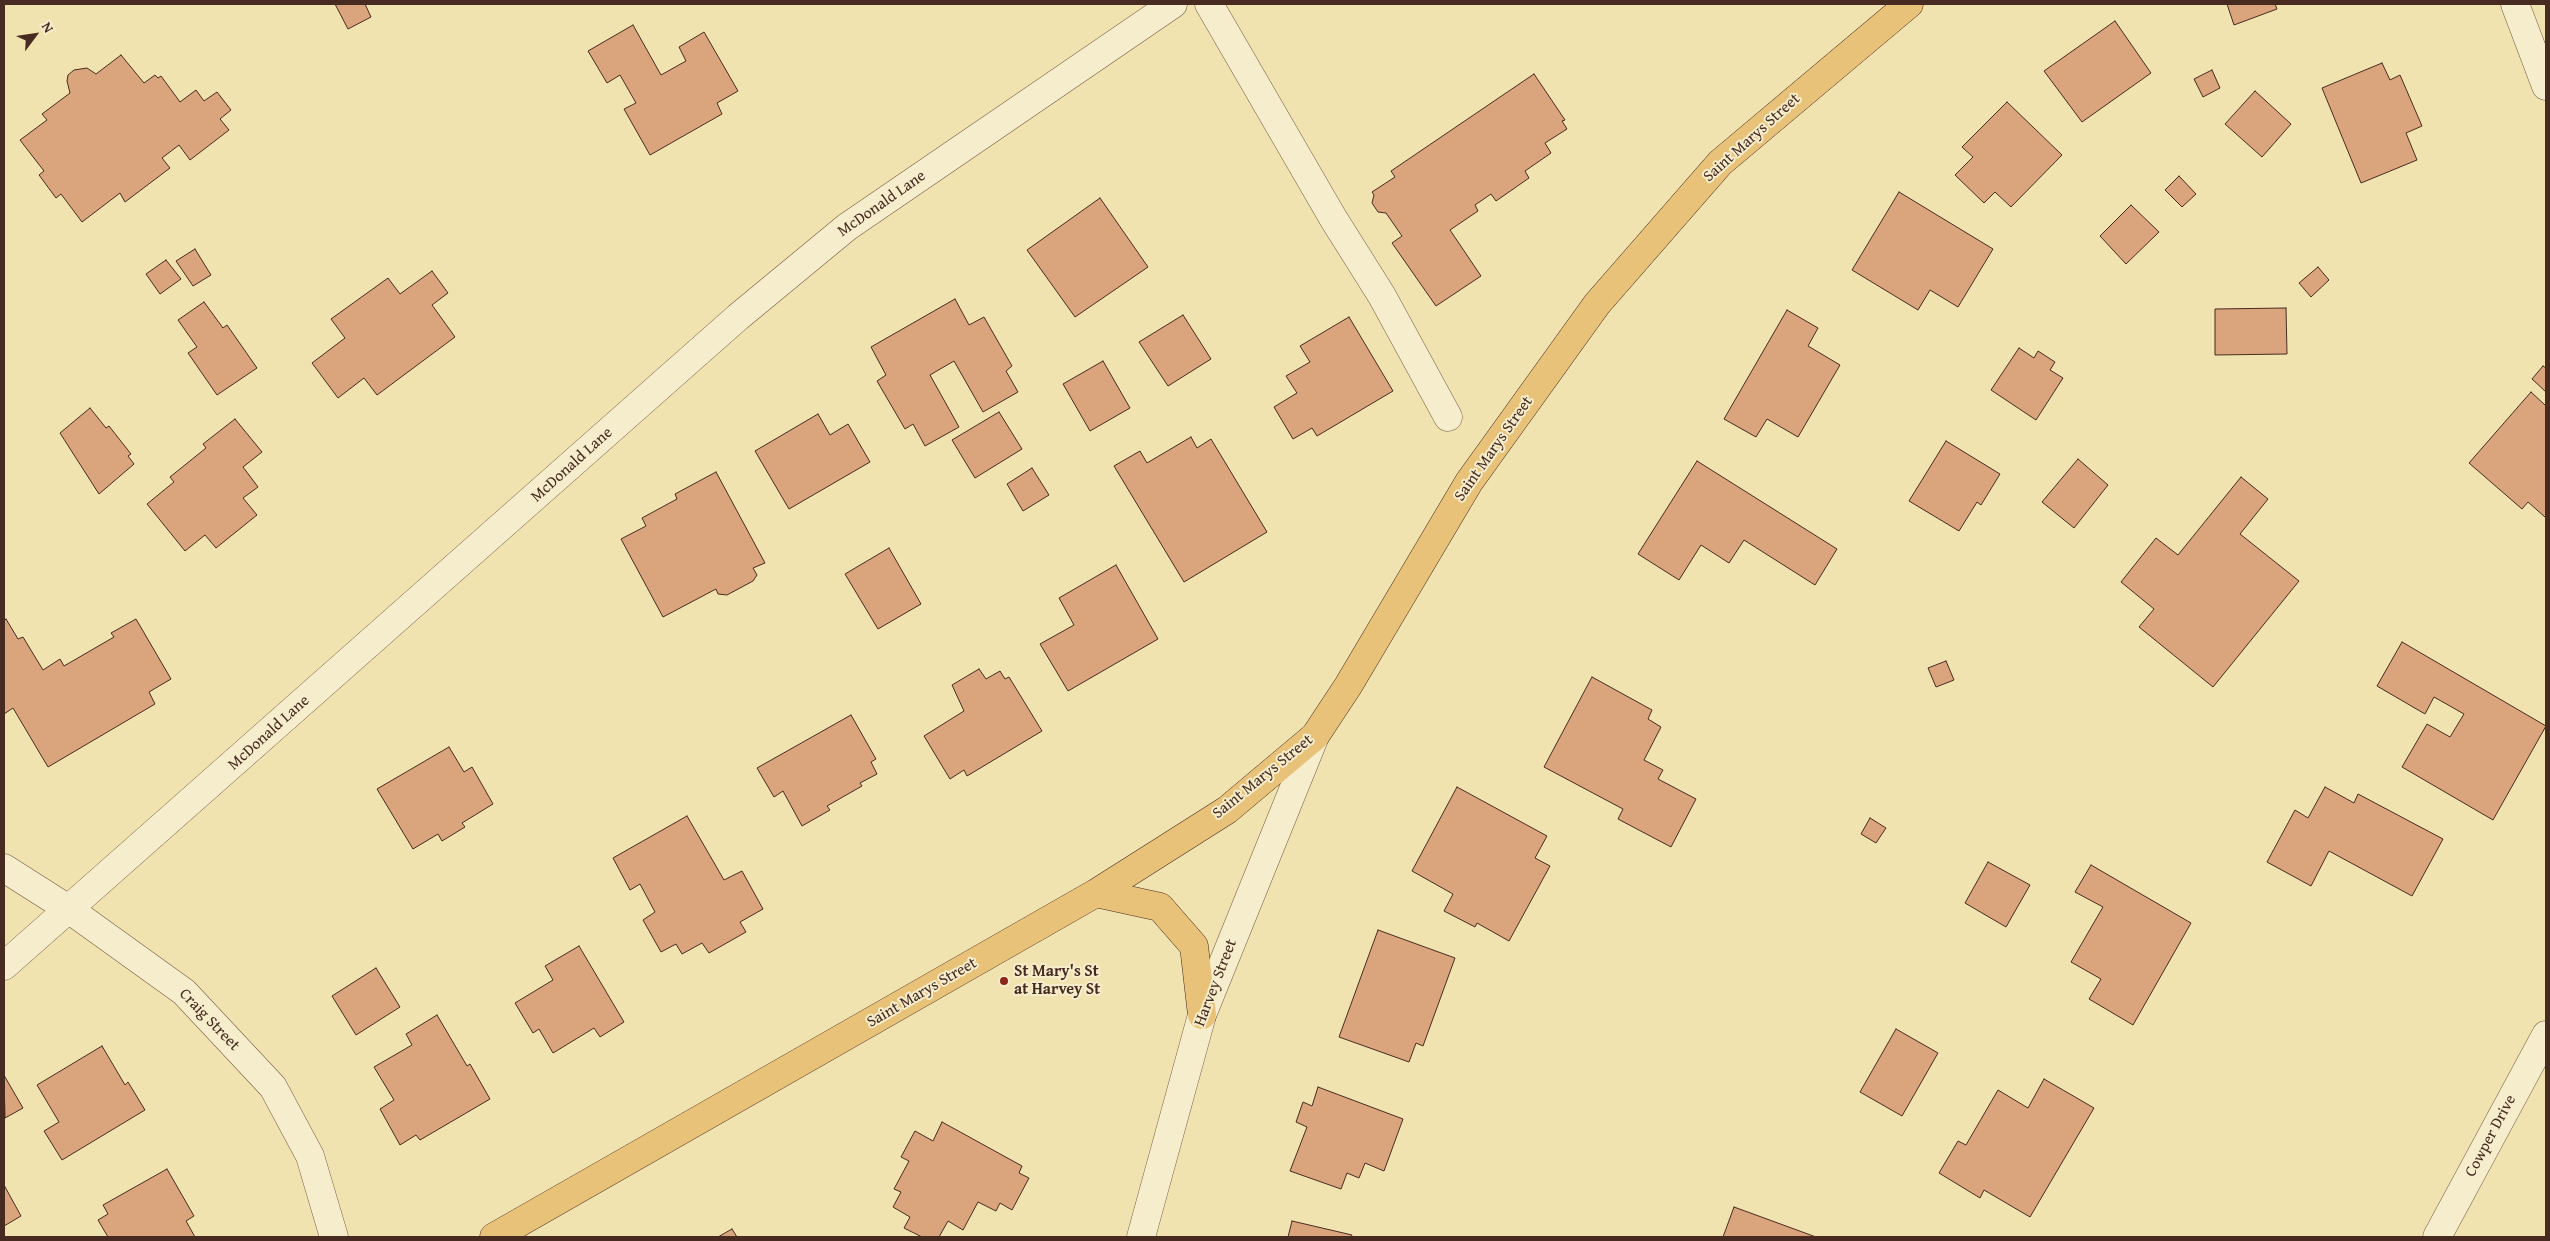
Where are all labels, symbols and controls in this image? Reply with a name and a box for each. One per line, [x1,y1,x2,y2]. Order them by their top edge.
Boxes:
north arrow [10,10,60,60]
text: N [37,18,59,36]
street label: Saint Marys Street [1700,90,1804,186]
street label: McDonald Lane [834,167,930,241]
street label: Saint Marys Street [1451,393,1537,505]
street label: McDonald Lane [527,423,617,507]
street label: McDonald Lane [224,691,314,775]
street label: Saint Marys Street [1209,731,1317,823]
street label: Harvey Street [1191,937,1241,1029]
street label: Saint Marys Street [864,954,980,1032]
place label: St Mary's St at Harvey St [1014,962,1100,1000]
marker: St Mary's St at Harvey St [998,975,1010,987]
street label: Craig Street [175,985,243,1055]
street label: Cowper Drive [2461,1092,2521,1180]

